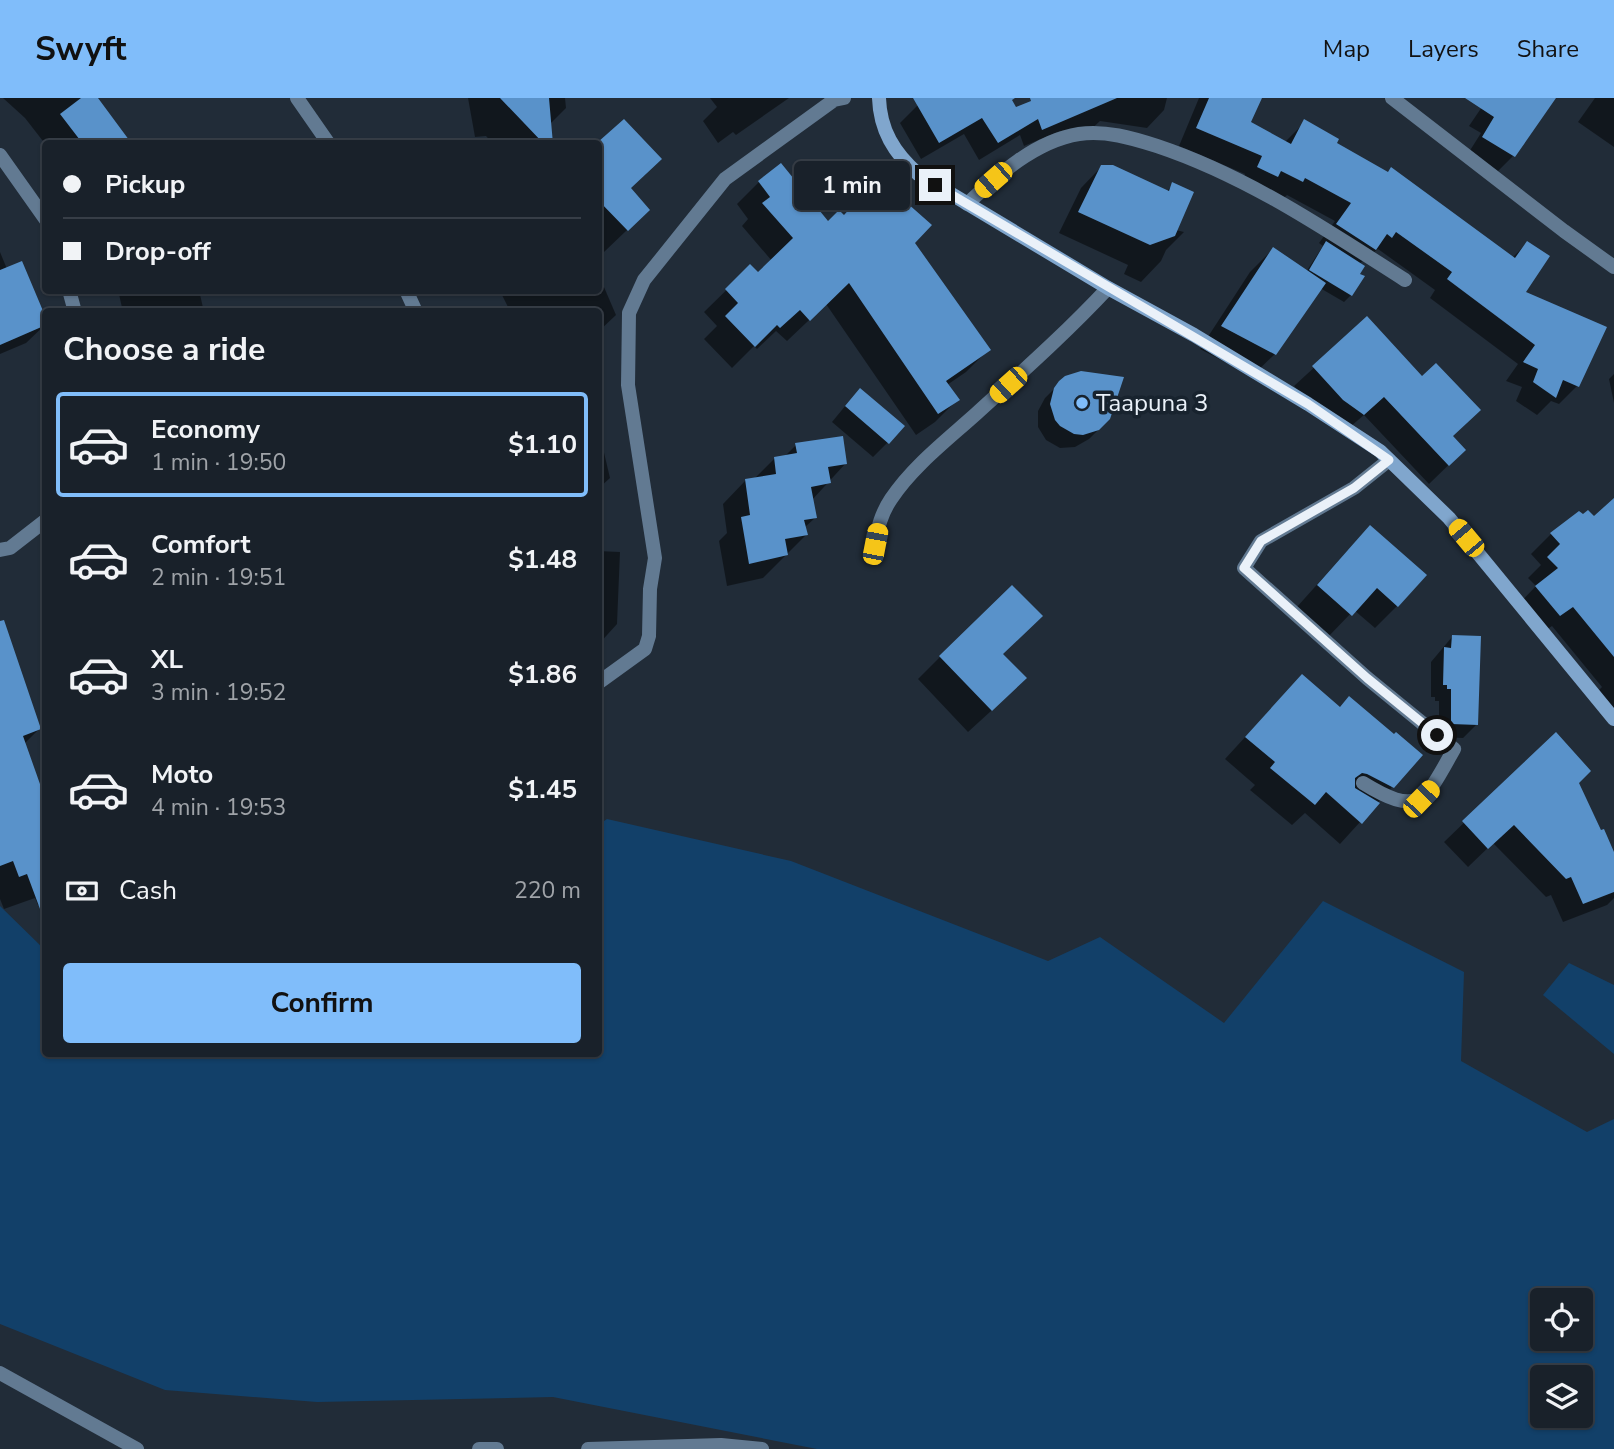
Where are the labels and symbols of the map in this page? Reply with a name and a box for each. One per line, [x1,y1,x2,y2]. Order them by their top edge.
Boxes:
car [971,158,1016,202]
callout: 1 min [795,160,911,210]
route end [919,169,951,201]
car [986,363,1031,407]
place label: Taapuna 3 [1096,387,1208,419]
marker: Taapuna 3 [1074,395,1090,411]
car [1445,515,1488,561]
car [861,521,890,567]
route start [1421,719,1453,751]
car [1399,777,1444,821]

